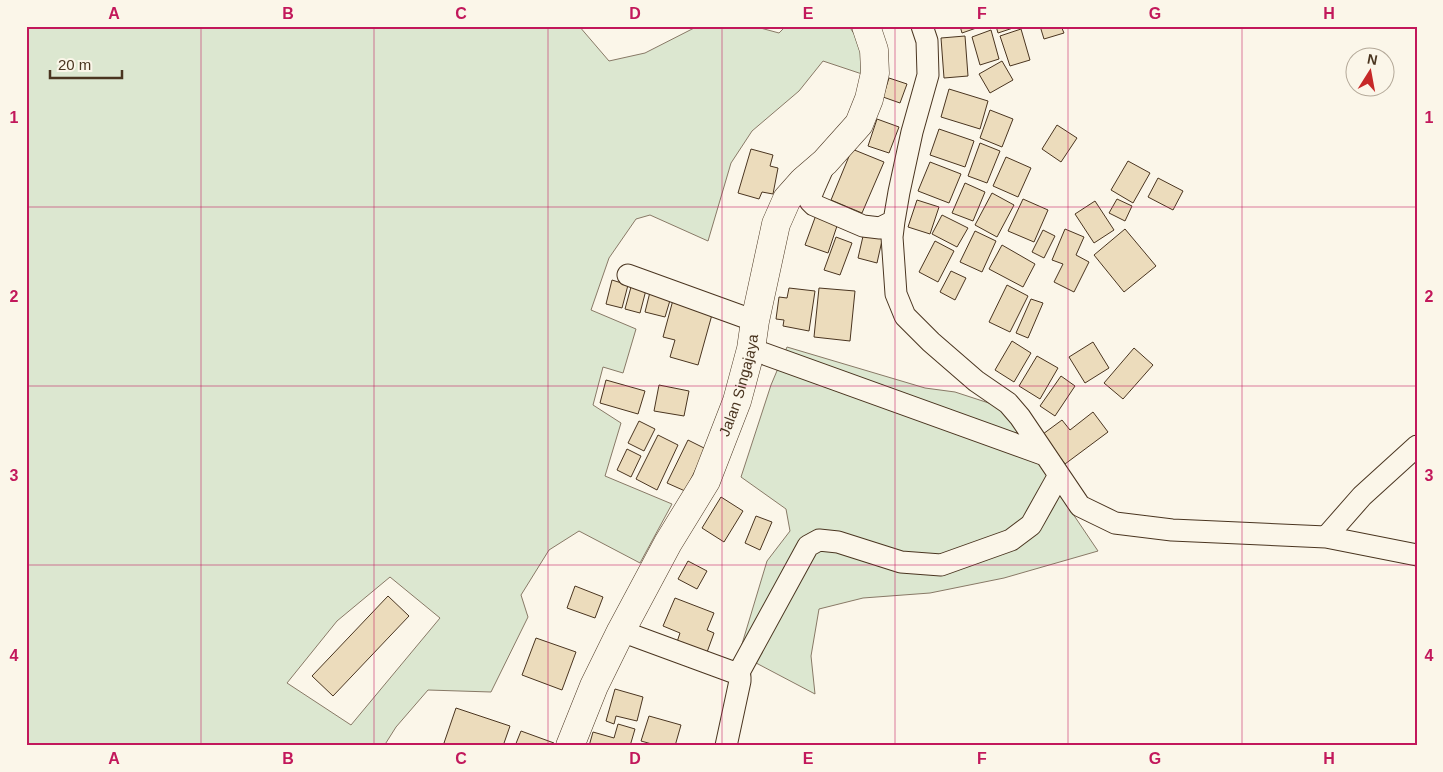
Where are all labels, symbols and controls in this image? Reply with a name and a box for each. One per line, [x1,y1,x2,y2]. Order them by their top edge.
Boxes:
text: A [108,5,120,22]
text: B [282,5,294,22]
text: C [455,5,467,22]
text: D [629,5,641,22]
text: E [803,5,814,22]
text: F [977,5,987,22]
text: G [1149,5,1161,22]
text: H [1323,5,1335,22]
scale bar [50,48,122,80]
north arrow [1346,48,1396,98]
text: N [1366,50,1379,68]
text: 20 m [58,56,91,73]
text: 1 [10,109,19,126]
text: 1 [1425,109,1434,126]
text: 2 [10,288,19,305]
text: 2 [1425,288,1434,305]
street label: Jalan Singajaya [715,332,761,439]
text: 3 [10,467,19,484]
text: 3 [1425,467,1434,484]
text: 4 [10,647,19,664]
text: 4 [1425,647,1434,664]
text: A [108,750,120,767]
text: B [282,750,294,767]
text: C [455,750,467,767]
text: D [629,750,641,767]
text: E [803,750,814,767]
text: F [977,750,987,767]
text: G [1149,750,1161,767]
text: H [1323,750,1335,767]

